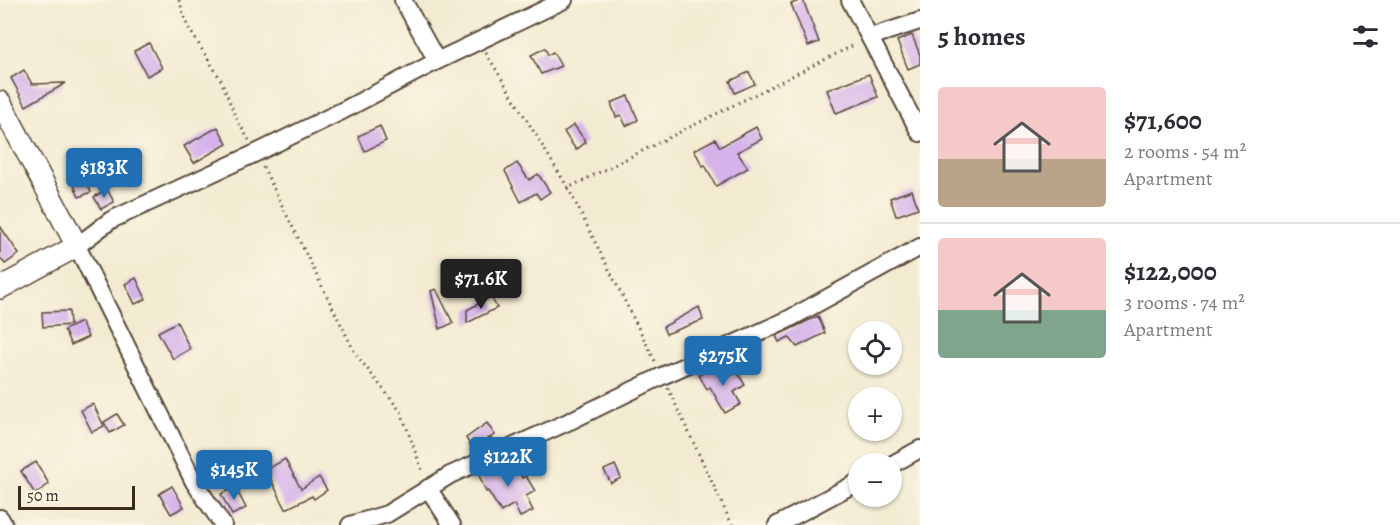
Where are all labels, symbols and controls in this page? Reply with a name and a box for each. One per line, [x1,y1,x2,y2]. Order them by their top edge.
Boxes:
text: 5 homes [938,19,1026,54]
icon: filters [1349,20,1382,53]
text: $71,600 [1124,103,1202,138]
icon: home [986,111,1058,183]
text: 2 rooms · 54 m² [1124,138,1246,165]
pin: $183K [62,148,146,199]
text: $183K [80,154,128,181]
text: Apartment [1124,165,1213,192]
text: $122,000 [1124,254,1217,289]
pin: $71.6K [432,259,530,310]
icon: home [986,262,1058,334]
text: $71.6K [455,265,508,292]
text: 3 rooms · 74 m² [1124,289,1245,316]
text: Apartment [1124,316,1213,343]
map controls [848,321,902,507]
button: locate [848,321,902,375]
pin: $275K [681,336,765,387]
text: $275K [698,342,748,369]
button: + [848,387,902,441]
pin: $122K [466,437,550,488]
text: $122K [484,443,532,470]
pin: $145K [192,450,276,501]
button: − [848,453,902,507]
text: $145K [210,456,258,483]
scale bar [18,483,135,510]
text: 50 m [27,485,59,507]

